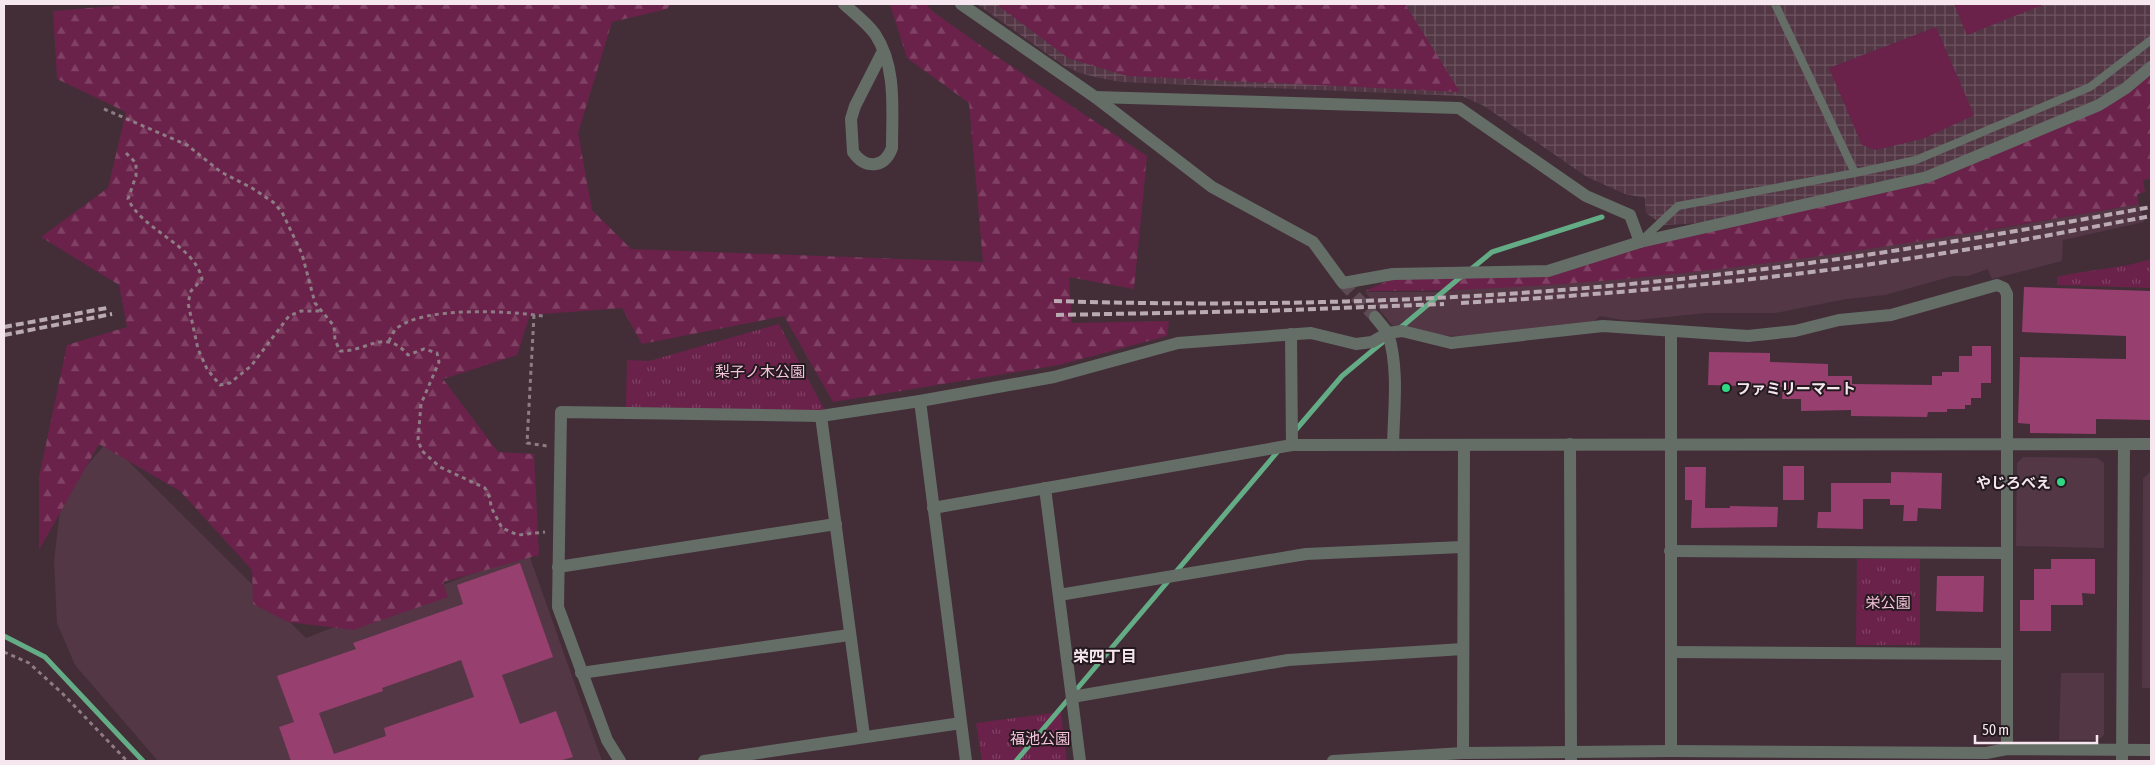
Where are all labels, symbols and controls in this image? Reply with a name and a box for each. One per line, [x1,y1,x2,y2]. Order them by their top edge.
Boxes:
park label: 梨子ノ木公園 [715,363,805,380]
place label: ファミリーマート [1736,380,1856,397]
marker: ファミリーマート [1720,382,1732,394]
place label: やじろべえ [1976,474,2051,491]
marker: やじろべえ [2055,476,2067,488]
park label: 栄公園 [1865,594,1911,611]
district label: 栄四丁目 [1073,647,1137,665]
scale bar [1975,712,2098,744]
text: 50 m [1982,721,2009,738]
park label: 福池公園 [1010,730,1070,747]

